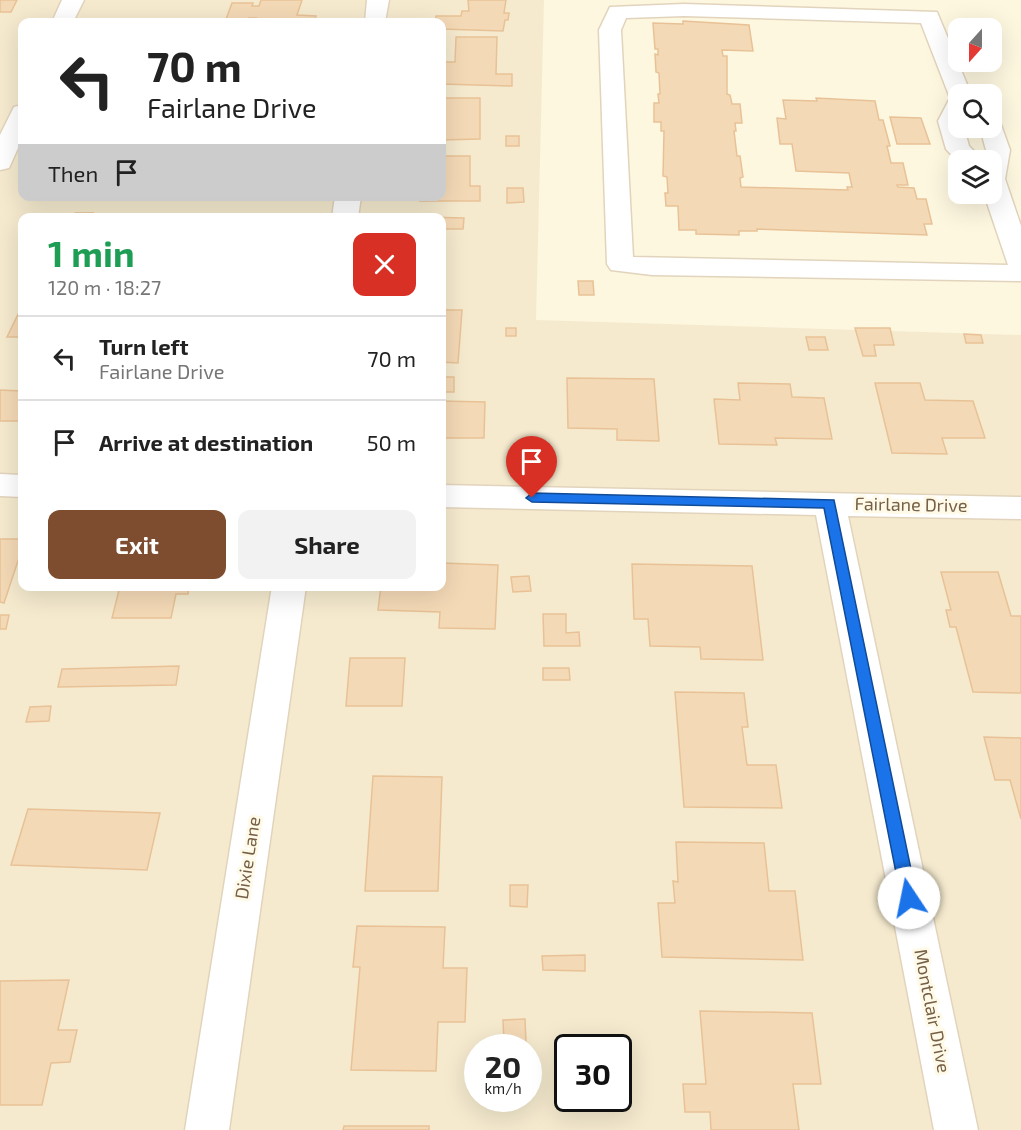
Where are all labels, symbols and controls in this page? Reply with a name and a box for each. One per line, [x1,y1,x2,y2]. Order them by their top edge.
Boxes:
north arrow [948,18,1002,72]
map controls [948,18,1002,204]
text: 70 m [147,40,242,90]
icon: left [48,42,126,120]
button: search [948,84,1002,138]
text: Fairlane Drive [147,91,316,123]
button: layers [948,150,1002,204]
icon: arrive [110,156,143,189]
text: Then [48,160,98,186]
text: 1 min [48,231,135,274]
button: close [353,233,416,296]
text: 120 m · 18:27 [48,275,161,299]
text: Turn left [99,333,188,359]
icon: left [48,342,81,375]
text: 70 m [367,345,416,371]
text: Fairlane Drive [99,359,225,383]
icon: arrive [48,426,81,459]
text: Arrive at destination [99,429,313,455]
text: 50 m [367,429,416,455]
pin [506,436,557,498]
icon: arrive [515,445,548,478]
street label: Fairlane Drive [854,492,968,516]
button: Exit [48,510,226,579]
button: Share [238,510,416,579]
street label: Dixie Lane [230,815,264,901]
position arrow [877,866,941,930]
street label: Montclair Drive [910,947,956,1074]
speed limit sign: 30 [554,1034,632,1112]
text: 20 [485,1048,521,1084]
text: km/h [484,1079,522,1097]

